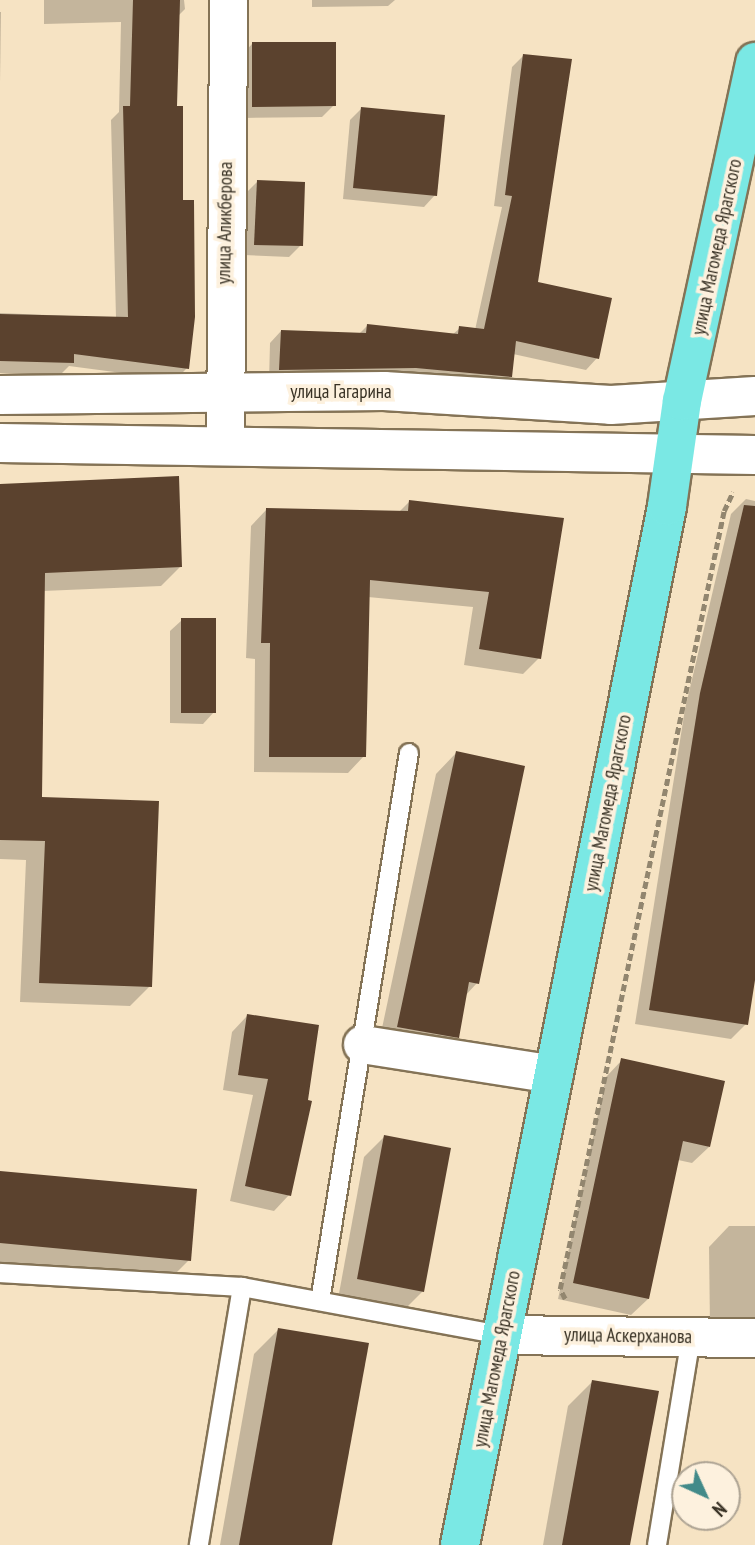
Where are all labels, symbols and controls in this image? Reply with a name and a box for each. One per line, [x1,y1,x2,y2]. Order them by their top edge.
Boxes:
street label: улица Магомеда Ярагского [687,157,747,337]
street label: улица Аликберова [213,161,237,285]
street label: улица Гагарина [290,381,392,403]
street label: улица Магомеда Ярагского [580,713,636,893]
street label: улица Магомеда Ярагского [469,1269,525,1449]
street label: улица Аскерханова [563,1323,693,1349]
north arrow [671,1461,741,1531]
text: N [707,1497,732,1522]

